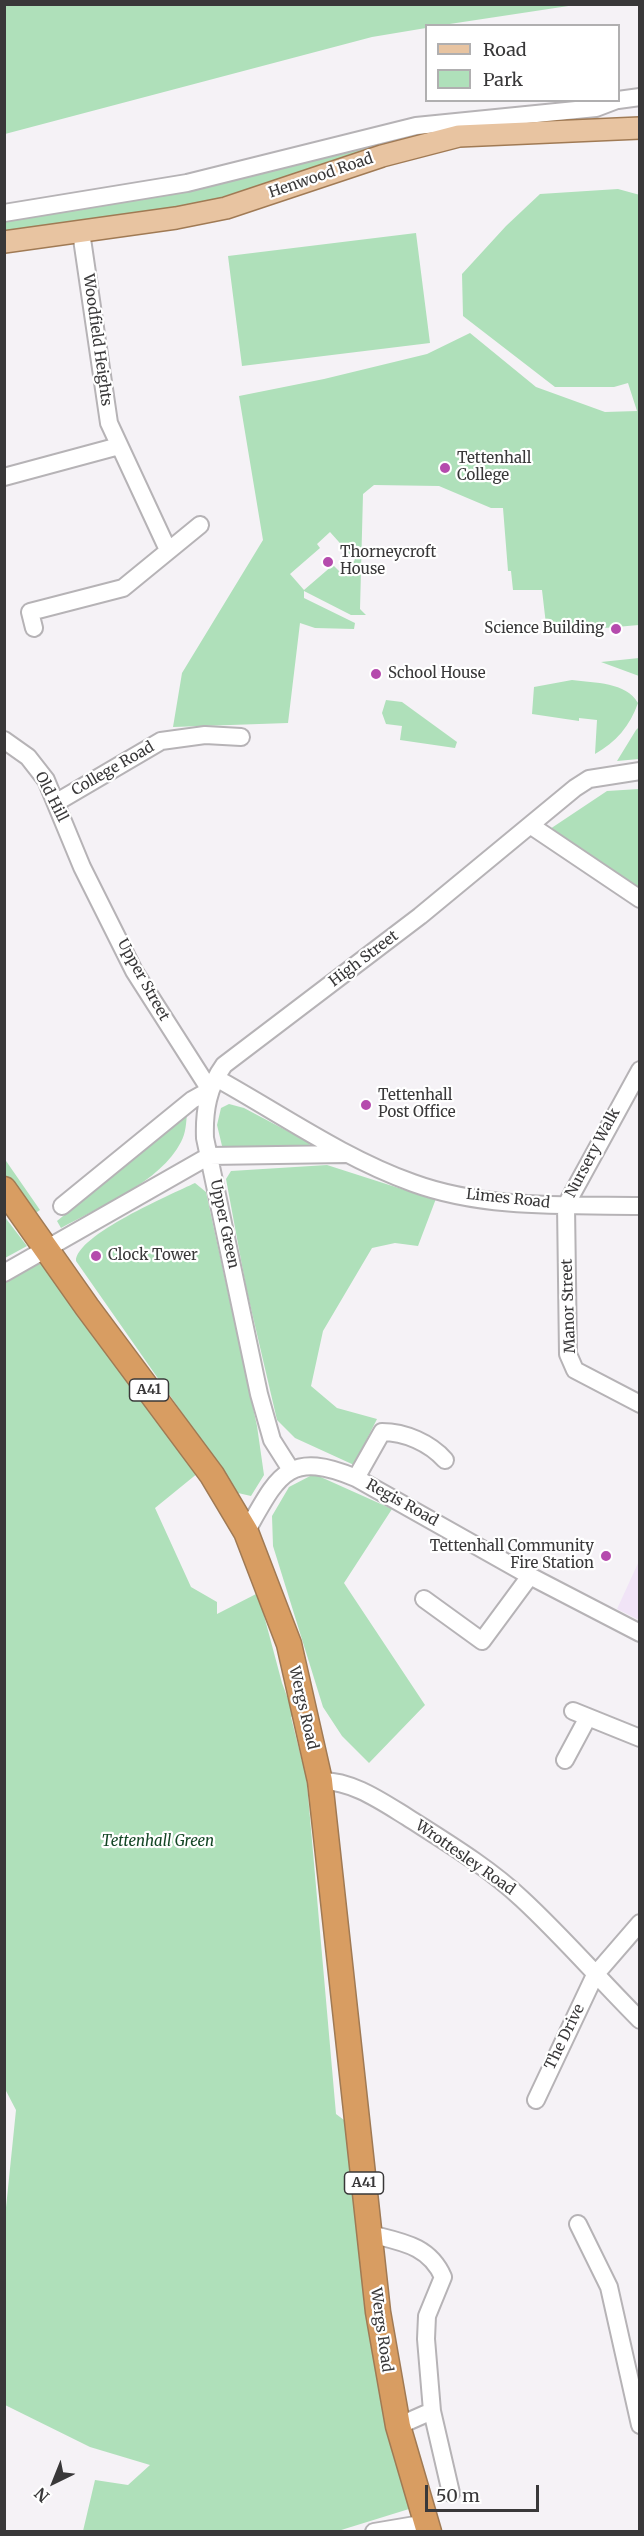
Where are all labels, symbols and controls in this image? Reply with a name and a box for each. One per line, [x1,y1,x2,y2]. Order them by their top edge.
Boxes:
legend [425,24,620,102]
text: Road [483,38,527,61]
text: Park [483,68,523,91]
street label: Henwood Road [266,150,376,202]
street label: Woodfield Heights [79,273,115,407]
place label: Tettenhall College [457,450,531,485]
marker: Tettenhall College [438,461,452,475]
place label: Thorneycroft House [340,544,436,579]
marker: Thorneycroft House [321,555,335,569]
place label: Science Building [484,620,604,638]
marker: Science Building [609,622,623,636]
place label: School House [388,665,486,683]
marker: School House [369,667,383,681]
street label: College Road [69,738,157,800]
street label: Old Hill [31,769,71,825]
street label: High Street [326,927,402,991]
street label: Upper Street [113,936,173,1024]
place label: Tettenhall Post Office [378,1087,456,1122]
marker: Tettenhall Post Office [359,1098,373,1112]
street label: Nursery Walk [562,1105,624,1201]
street label: Upper Green [206,1178,242,1270]
street label: Limes Road [465,1186,551,1212]
place label: Clock Tower [108,1247,198,1265]
marker: Clock Tower [89,1249,103,1263]
street label: Manor Street [558,1258,580,1354]
road number: A41 [130,1379,168,1401]
street label: Regis Road [363,1476,441,1530]
place label: Tettenhall Community Fire Station [430,1538,594,1573]
marker: Tettenhall Community Fire Station [599,1549,613,1563]
street label: Wergs Road [285,1665,321,1751]
street label: Wrottesley Road [412,1817,518,1899]
park label: Tettenhall Green [102,1833,214,1851]
street label: The Drive [541,2001,589,2073]
road number: A41 [344,2172,384,2194]
street label: Wergs Road [366,2287,396,2373]
north arrow [24,2452,84,2512]
scale bar [428,2473,542,2511]
text: N [30,2484,53,2507]
text: 50 m [436,2484,480,2507]

